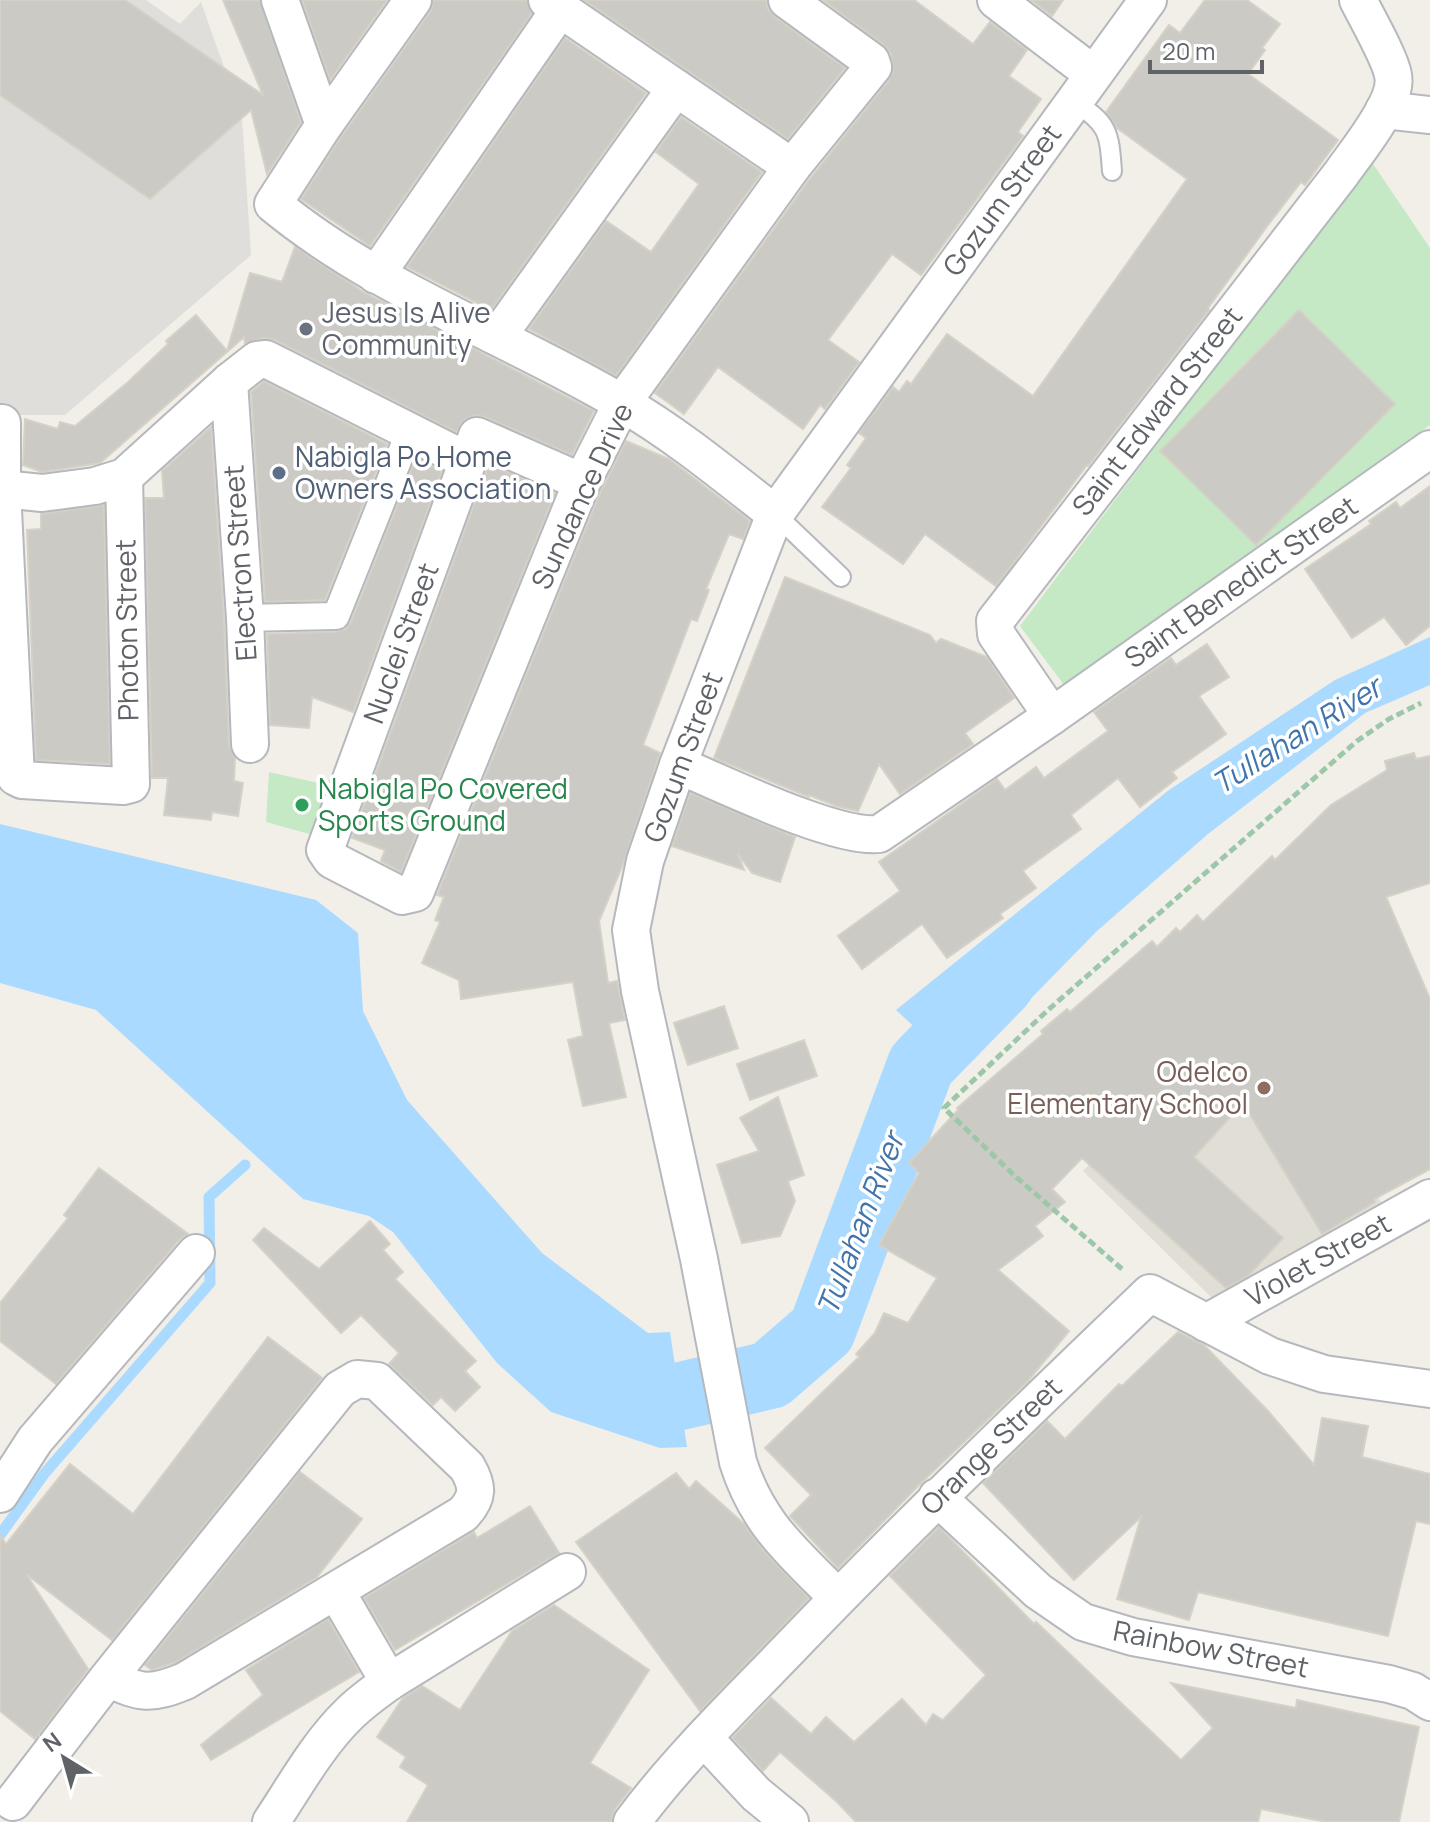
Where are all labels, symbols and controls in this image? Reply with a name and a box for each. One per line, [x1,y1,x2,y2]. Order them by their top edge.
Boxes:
scale bar [1150,24,1262,74]
text: 20 m [1162,34,1215,67]
street label: Gozum Street [933,116,1069,283]
place label: Jesus Is Alive Community [322,293,491,363]
street label: Saint Edward Street [1062,298,1250,523]
marker: Jesus Is Alive Community [297,320,315,338]
street label: Sundance Drive [521,396,641,595]
place label: Nabigla Po Home Owners Association [295,437,551,507]
street label: Electron Street [213,464,265,662]
marker: Nabigla Po Home Owners Association [270,464,288,482]
street label: Saint Benedict Street [1116,486,1365,676]
street label: Photon Street [105,539,147,721]
street label: Nuclei Street [353,557,447,728]
water label: Tullahan River [1204,664,1392,803]
street label: Gozum Street [634,666,730,847]
place label: Nabigla Po Covered Sports Ground [318,769,568,839]
marker: Nabigla Po Covered Sports Ground [293,796,311,814]
place label: Odelco Elementary School [1007,1052,1248,1122]
marker: Odelco Elementary School [1255,1079,1273,1097]
water label: Tullahan River [806,1123,915,1320]
street label: Violet Street [1238,1203,1397,1315]
street label: Orange Street [911,1368,1069,1522]
street label: Rainbow Street [1110,1610,1312,1686]
north arrow [24,1718,104,1798]
text: N [37,1725,67,1759]

